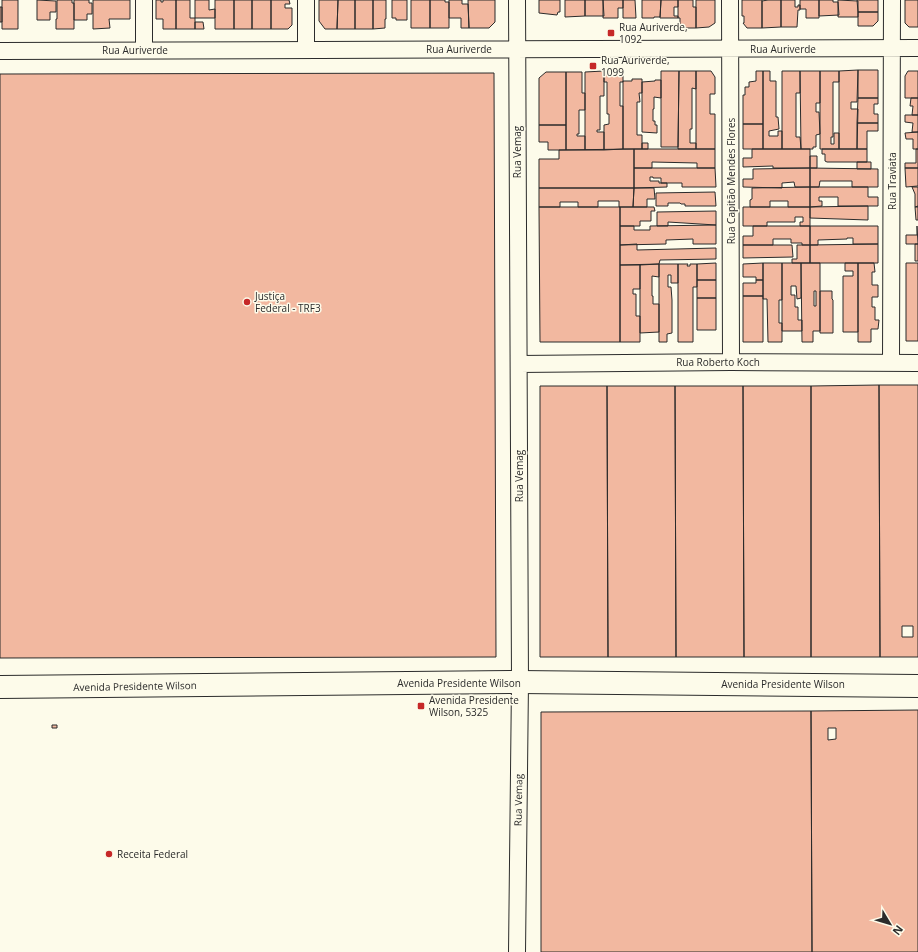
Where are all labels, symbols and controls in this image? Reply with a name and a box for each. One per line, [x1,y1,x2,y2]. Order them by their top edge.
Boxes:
place label: Rua Auriverde, 1092 [619,20,688,46]
marker: Rua Auriverde, 1092 [606,28,616,38]
street label: Rua Auriverde [426,42,492,56]
street label: Rua Auriverde [750,42,816,56]
street label: Rua Auriverde [102,43,168,57]
place label: Rua Auriverde, 1099 [601,53,670,79]
marker: Rua Auriverde, 1099 [588,61,598,71]
street label: Rua Capitão Mendes Flores [724,117,738,244]
street label: Rua Vemag [510,125,524,178]
street label: Rua Traviata [885,152,899,210]
place label: Justiça Federal - TRF3 [254,289,321,315]
marker: Justiça Federal - TRF3 [242,297,252,307]
street label: Rua Roberto Koch [676,355,760,369]
street label: Rua Vemag [512,449,526,502]
street label: Avenida Presidente Wilson [397,676,521,690]
street label: Avenida Presidente Wilson [721,677,845,691]
street label: Avenida Presidente Wilson [73,678,197,694]
place label: Avenida Presidente Wilson, 5325 [429,693,519,719]
marker: Avenida Presidente Wilson, 5325 [416,701,426,711]
street label: Rua Vemag [511,773,525,826]
place label: Receita Federal [117,847,188,861]
marker: Receita Federal [104,849,114,859]
north arrow [870,904,910,944]
text: N [890,922,907,939]

